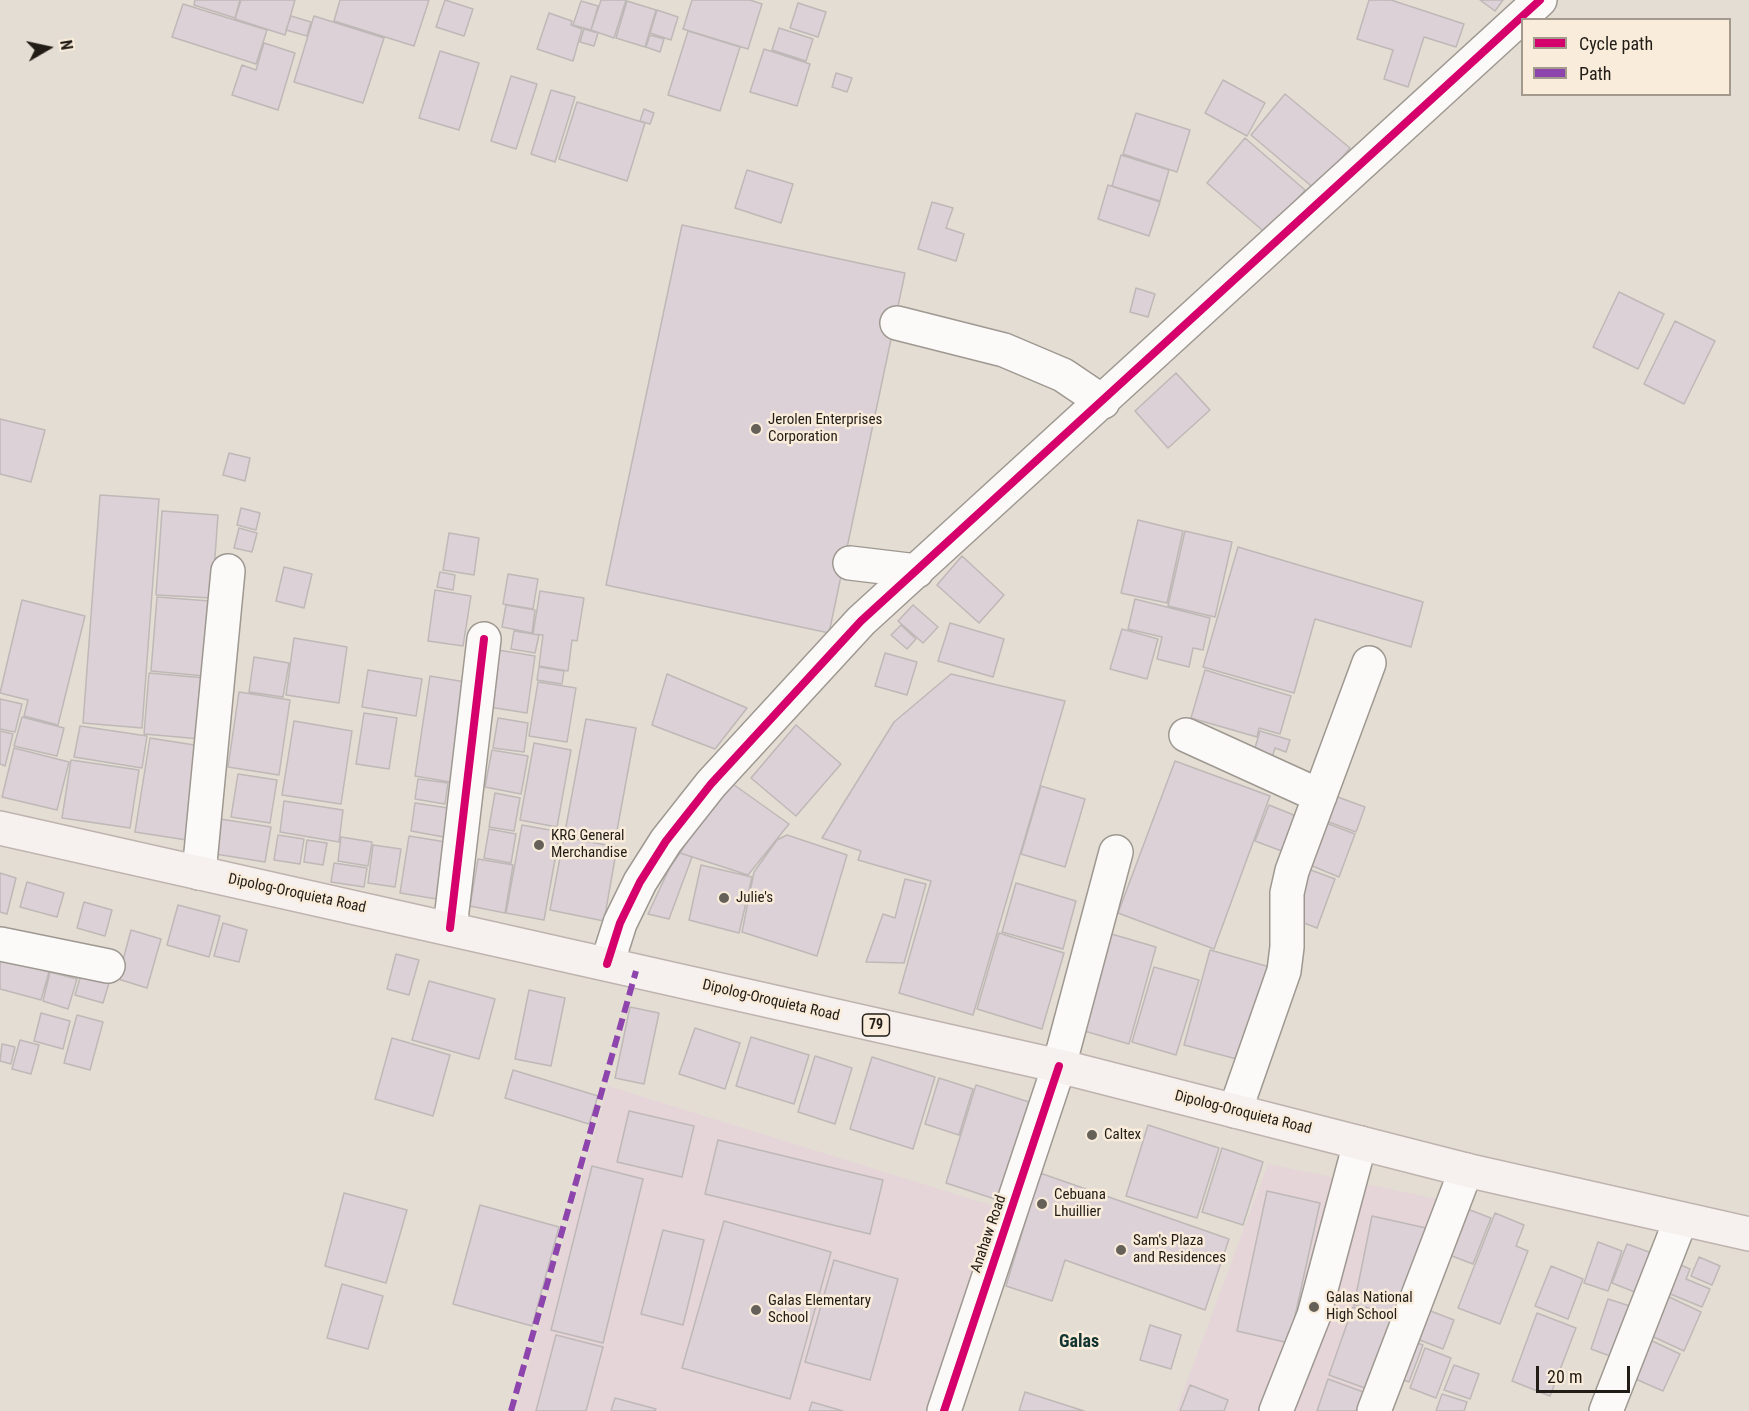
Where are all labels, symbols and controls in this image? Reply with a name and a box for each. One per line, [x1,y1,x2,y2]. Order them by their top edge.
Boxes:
north arrow [18,18,78,78]
legend [1521,18,1731,96]
text: Cycle path [1579,33,1653,54]
text: N [56,39,76,51]
text: Path [1579,63,1612,84]
place label: Jerolen Enterprises Corporation [768,411,882,446]
marker: Jerolen Enterprises Corporation [749,422,763,436]
place label: KRG General Merchandise [551,827,627,862]
marker: KRG General Merchandise [532,838,546,852]
street label: Dipolog-Oroquieta Road [226,871,368,917]
place label: Julie's [736,889,773,907]
marker: Julie's [717,891,731,905]
street label: Dipolog-Oroquieta Road [701,976,841,1026]
road number: 79 [862,1014,890,1036]
street label: Dipolog-Oroquieta Road [1173,1087,1313,1139]
place label: Caltex [1104,1126,1141,1144]
marker: Caltex [1085,1128,1099,1142]
place label: Cebuana Lhuillier [1054,1186,1106,1221]
street label: Anahaw Road [967,1193,1011,1275]
marker: Cebuana Lhuillier [1035,1197,1049,1211]
place label: Sam's Plaza and Residences [1133,1232,1226,1267]
marker: Sam's Plaza and Residences [1114,1243,1128,1257]
place label: Galas National High School [1326,1289,1413,1324]
place label: Galas Elementary School [768,1292,871,1327]
marker: Galas National High School [1307,1300,1321,1314]
marker: Galas Elementary School [749,1303,763,1317]
district label: Galas [1059,1331,1099,1353]
scale bar [1539,1354,1634,1392]
text: 20 m [1547,1366,1582,1387]

